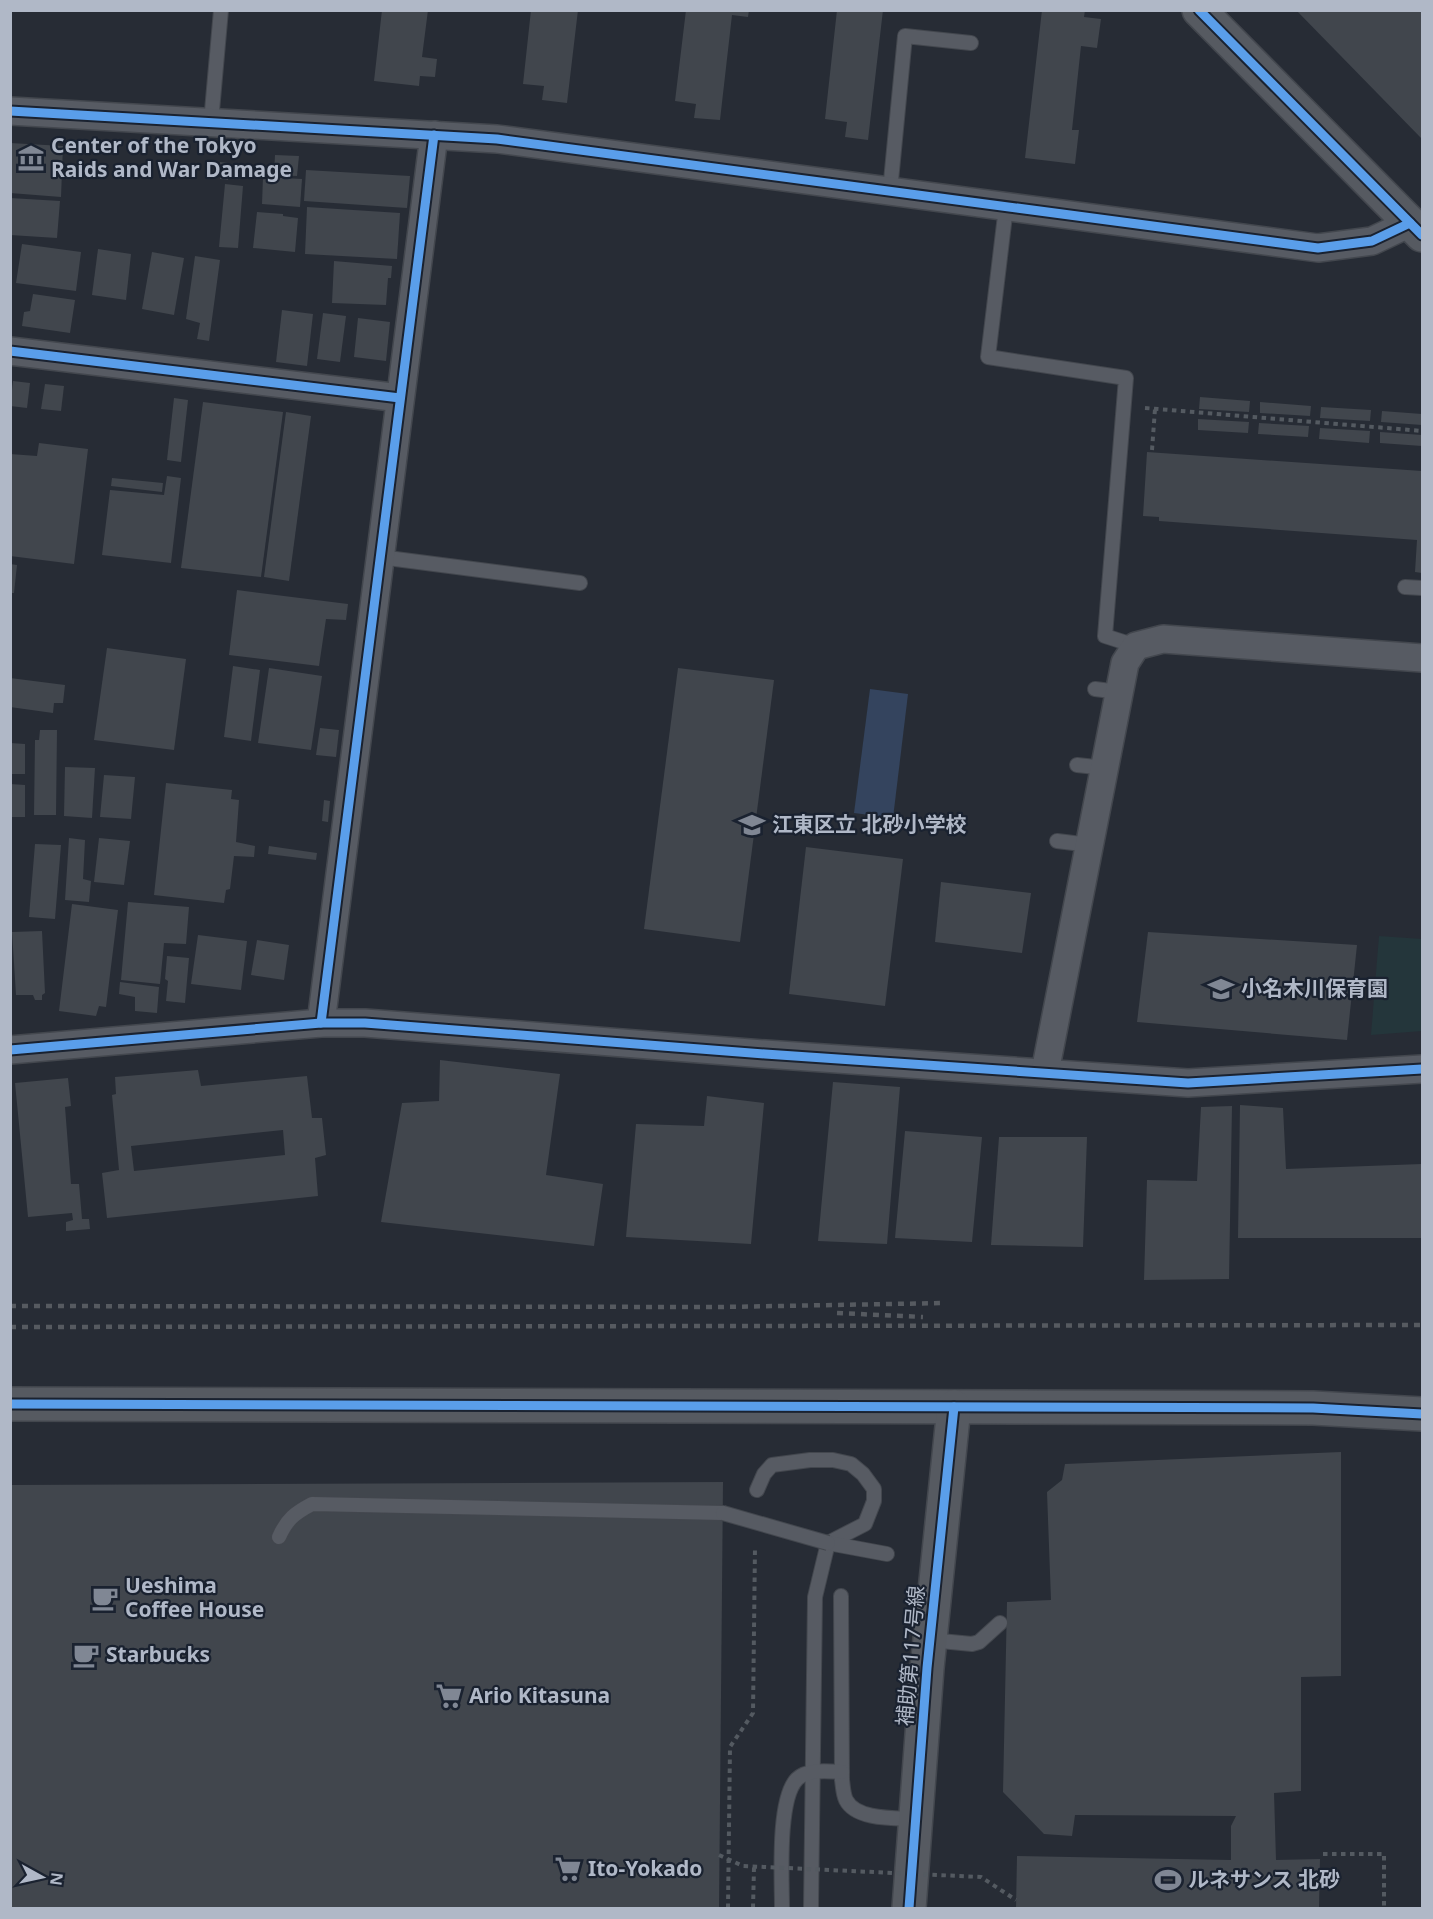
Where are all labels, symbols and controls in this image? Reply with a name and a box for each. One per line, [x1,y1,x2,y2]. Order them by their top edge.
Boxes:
place label: Center of the Tokyo Raids and War Damage [51,131,292,183]
museum icon: Center of the Tokyo Raids and War Damage [16,143,46,173]
school or university icon: 江東区立 北砂小学校 [737,810,767,840]
place label: 江東区立 北砂小学校 [772,810,966,838]
school or university icon: 小名木川保育園 [1206,974,1236,1004]
place label: 小名木川保育園 [1241,974,1388,1002]
place label: Ueshima Coffee House [125,1571,264,1623]
cafe icon: Ueshima Coffee House [90,1583,120,1613]
street label: 補助第117号線 [890,1584,930,1727]
cafe icon: Starbucks [71,1640,101,1670]
place label: Starbucks [106,1640,210,1668]
supermarket icon: Ario Kitasuna [434,1681,464,1711]
place label: Ario Kitasuna [469,1681,610,1709]
north arrow [12,1847,72,1907]
supermarket icon: Ito-Yokado [553,1854,583,1884]
place label: Ito-Yokado [588,1854,702,1882]
sports icon: ルネサンス 北砂 [1153,1865,1183,1895]
place label: ルネサンス 北砂 [1188,1865,1340,1893]
text: N [45,1871,69,1887]

